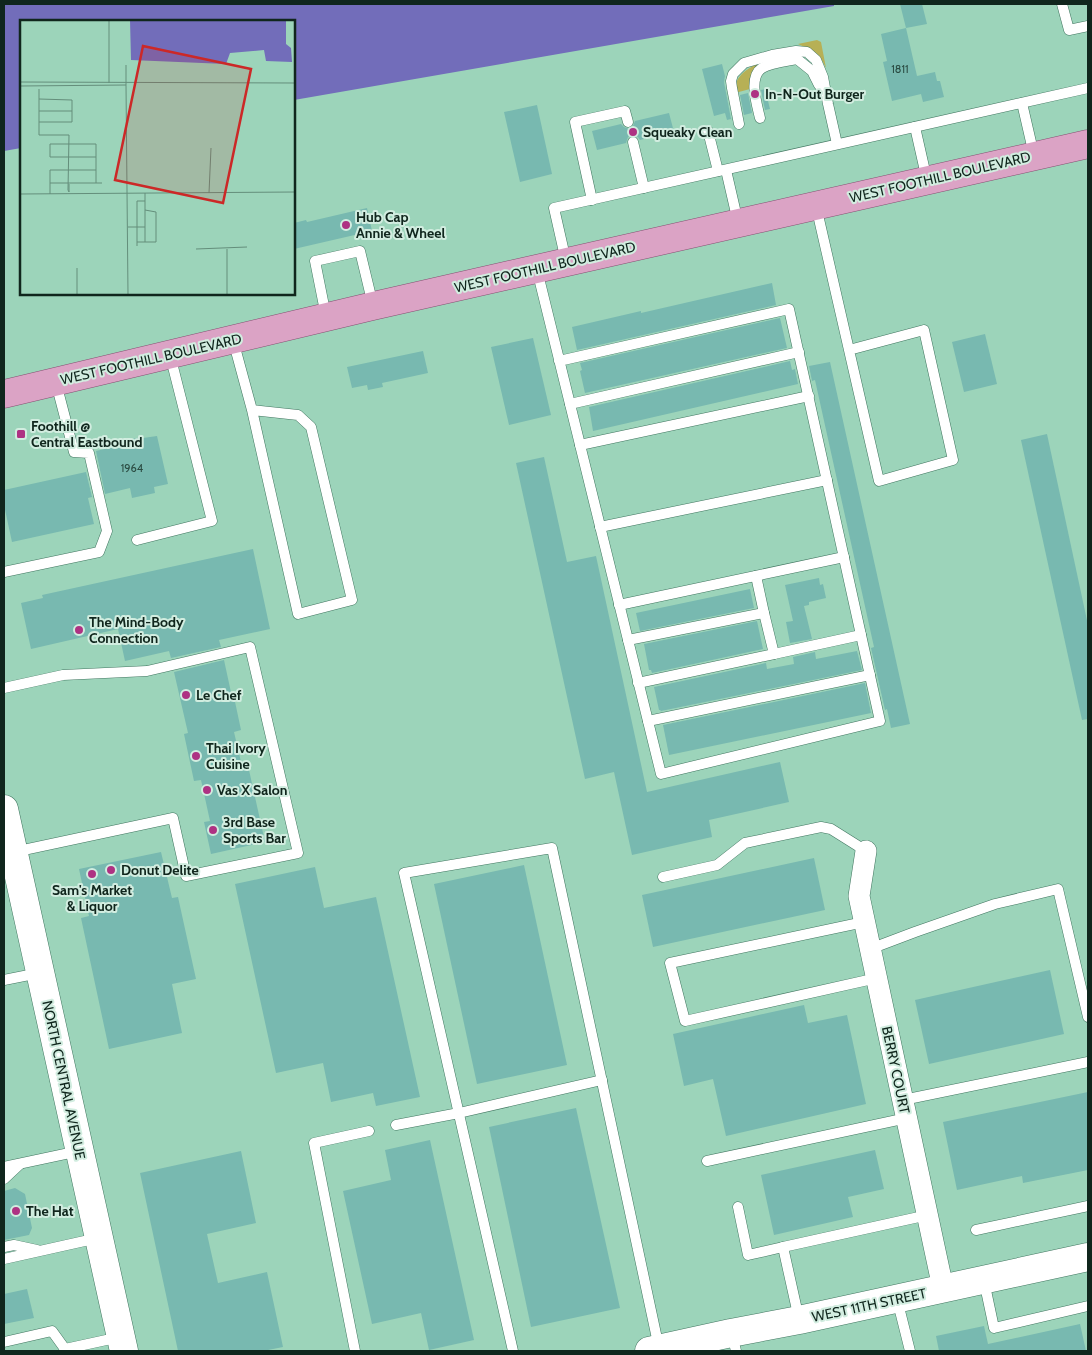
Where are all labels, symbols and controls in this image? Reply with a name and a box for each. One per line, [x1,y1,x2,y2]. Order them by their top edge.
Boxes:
inset map [20,20,295,295]
house number: 1811 [891,62,909,76]
place label: In-N-Out Burger [765,85,865,103]
marker: In-N-Out Burger [749,88,761,100]
place label: Squeaky Clean [643,123,733,141]
marker: Squeaky Clean [627,126,639,138]
street label: WEST FOOTHILL BOULEVARD [848,147,1032,207]
place label: Hub Cap Annie & Wheel [356,208,445,242]
marker: Hub Cap Annie & Wheel [340,219,352,231]
street label: WEST FOOTHILL BOULEVARD [453,237,637,297]
street label: WEST FOOTHILL BOULEVARD [59,329,243,389]
place label: Foothill @ Central Eastbound [31,417,142,451]
marker: Foothill @ Central Eastbound [15,428,27,440]
house number: 1964 [121,461,144,475]
place label: The Mind-Body Connection [89,613,184,647]
marker: The Mind-Body Connection [73,624,85,636]
place label: Le Chef [196,686,242,704]
marker: Le Chef [180,689,192,701]
place label: Thai Ivory Cuisine [206,739,266,773]
marker: Thai Ivory Cuisine [190,750,202,762]
place label: Vas X Salon [217,781,287,799]
marker: Vas X Salon [201,784,213,796]
place label: 3rd Base Sports Bar [223,813,286,847]
marker: 3rd Base Sports Bar [207,824,219,836]
place label: Donut Delite [121,861,199,879]
marker: Donut Delite [105,864,117,876]
marker: Sam's Market & Liquor [86,868,98,880]
place label: Sam's Market & Liquor [52,881,132,915]
street label: NORTH CENTRAL AVENUE [38,999,90,1161]
street label: BERRY COURT [878,1025,914,1116]
place label: The Hat [26,1202,74,1220]
marker: The Hat [10,1205,22,1217]
street label: WEST 11TH STREET [810,1284,928,1326]

